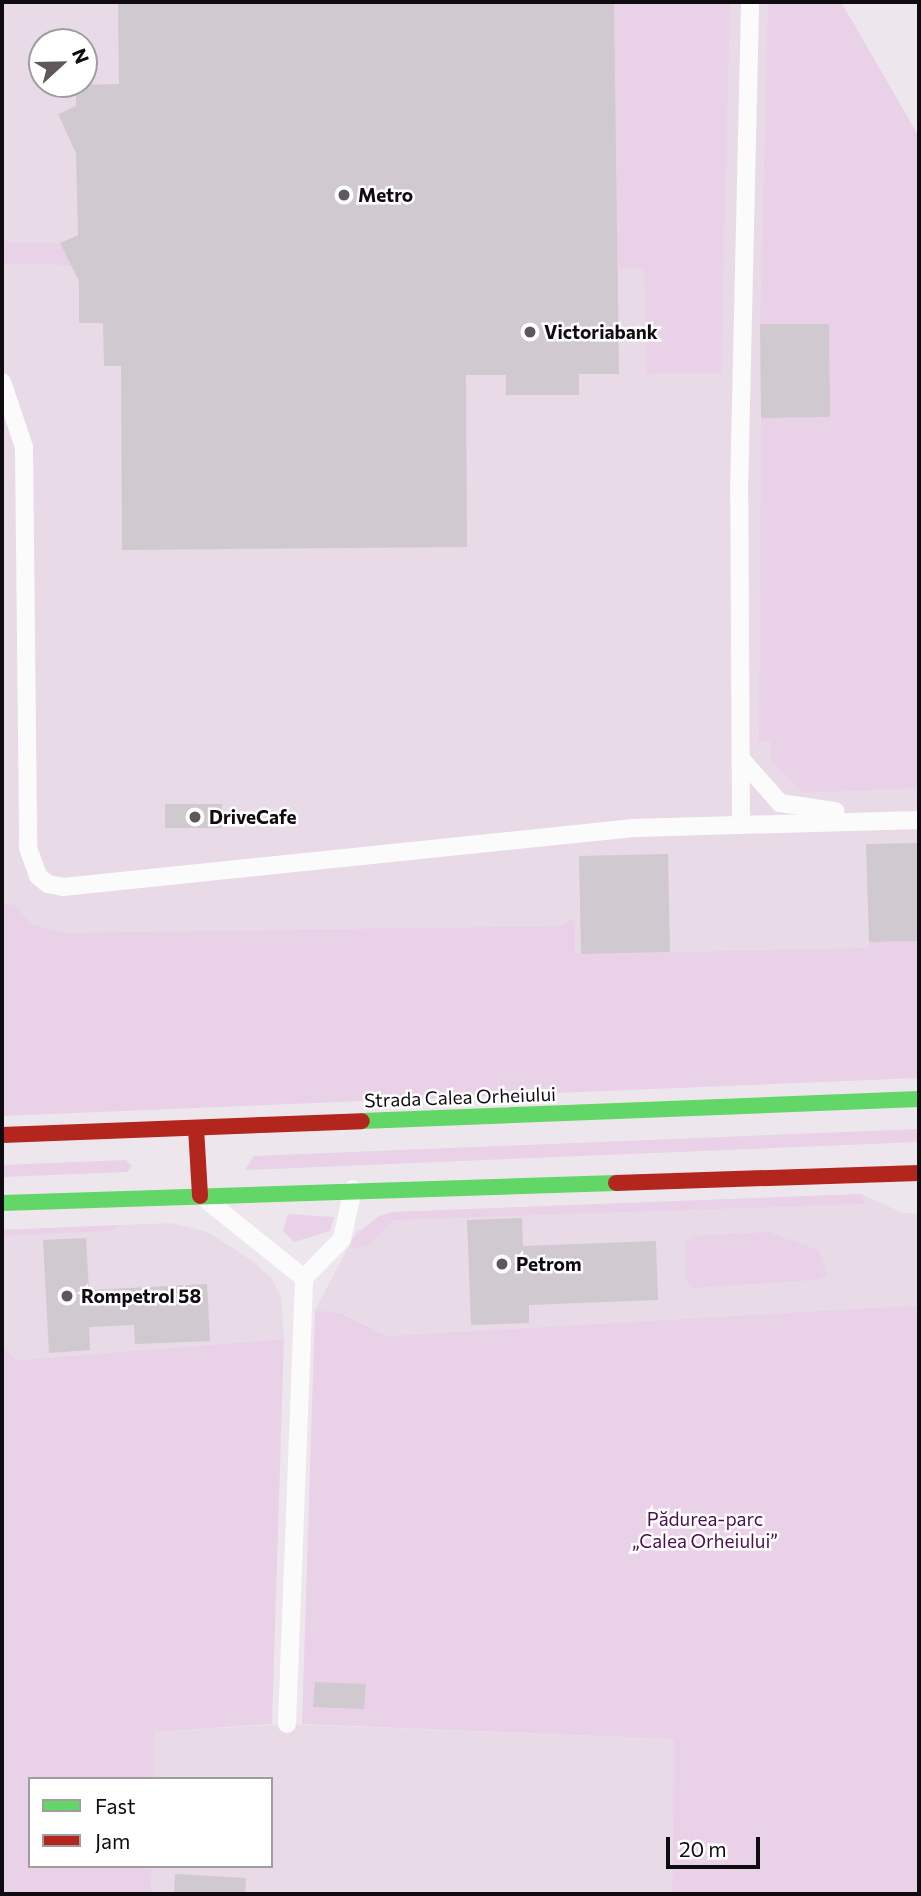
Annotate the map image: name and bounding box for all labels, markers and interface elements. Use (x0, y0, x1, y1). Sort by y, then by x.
north arrow (28, 28, 98, 98)
text: N (68, 45, 94, 67)
place label: Metro (358, 184, 413, 206)
marker: Metro (336, 187, 352, 203)
place label: Victoriabank (544, 321, 658, 343)
marker: Victoriabank (522, 324, 538, 340)
place label: DriveCafe (209, 806, 296, 828)
marker: DriveCafe (187, 809, 203, 825)
street label: Strada Calea Orheiului (364, 1082, 556, 1112)
place label: Petrom (516, 1253, 582, 1275)
marker: Petrom (494, 1256, 510, 1272)
place label: Rompetrol 58 (81, 1285, 201, 1307)
marker: Rompetrol 58 (59, 1288, 75, 1304)
park label: Pădurea-parc „Calea Orheiului” (632, 1508, 778, 1552)
legend (28, 1777, 273, 1868)
text: Fast (95, 1793, 136, 1818)
scale bar (669, 1822, 764, 1866)
text: Jam (95, 1828, 130, 1853)
text: 20 m (679, 1836, 727, 1861)

